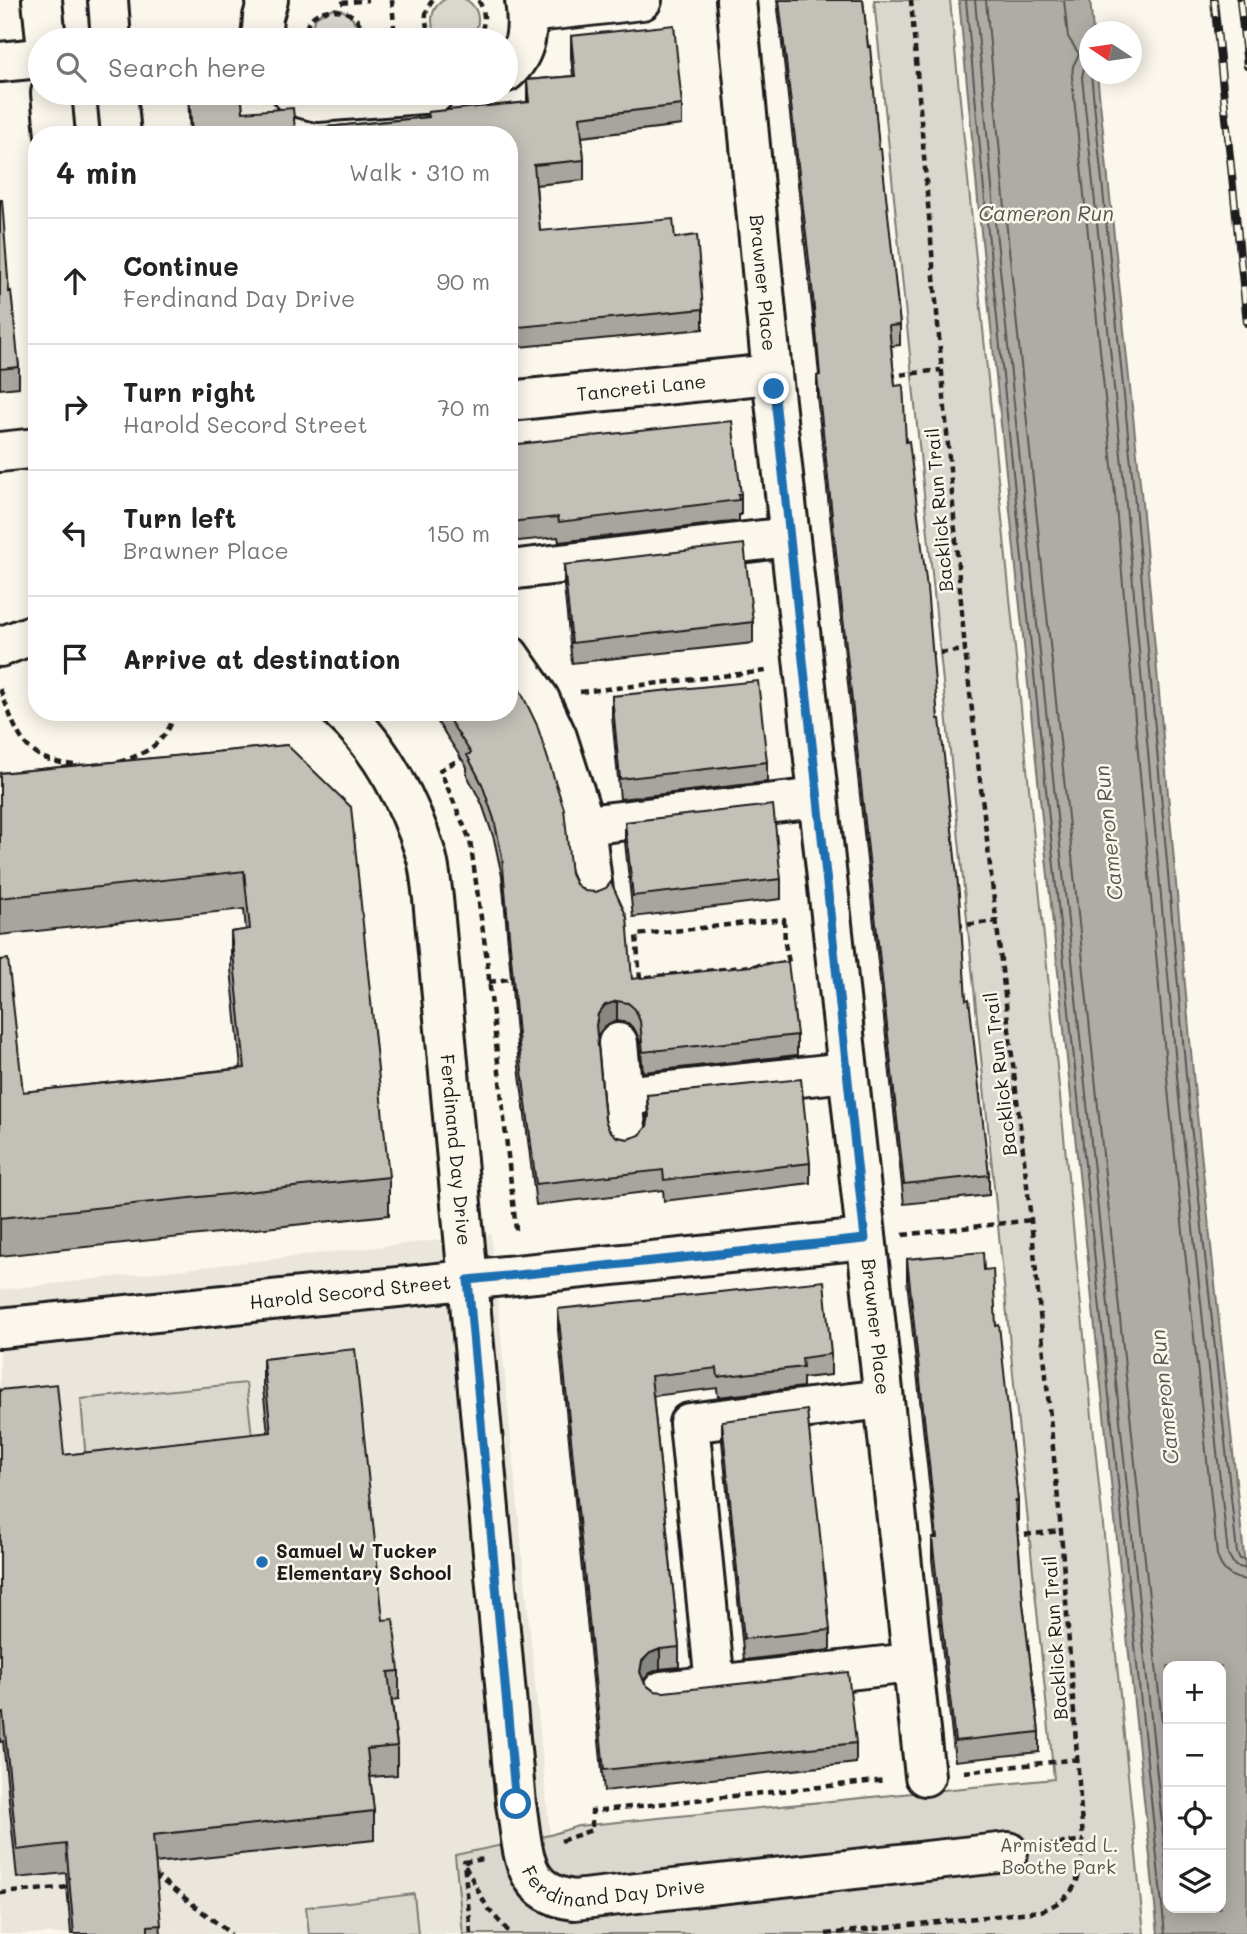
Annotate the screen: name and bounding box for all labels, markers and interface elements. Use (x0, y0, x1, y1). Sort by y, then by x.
north arrow (1079, 21, 1142, 84)
search box (28, 28, 518, 105)
icon: search (52, 48, 90, 86)
text: Search here (108, 50, 266, 84)
text: 4 min (56, 152, 137, 192)
text: Walk · 310 m (349, 157, 490, 187)
water label: Cameron Run (978, 199, 1114, 226)
street label: Brawner Place (745, 213, 783, 352)
text: Continue (123, 249, 239, 283)
icon: ahead (56, 262, 94, 300)
text: 90 m (437, 266, 490, 296)
text: Ferdinand Day Drive (123, 283, 355, 313)
street label: Tancreti Lane (575, 368, 707, 406)
route end (758, 373, 789, 404)
text: Turn right (123, 375, 256, 409)
icon: right (56, 388, 94, 426)
text: 70 m (437, 392, 490, 422)
text: Harold Secord Street (123, 409, 368, 439)
street label: Backlick Run Trail (919, 427, 958, 593)
text: Turn left (123, 501, 236, 535)
icon: left (56, 514, 94, 552)
text: 150 m (426, 518, 490, 548)
text: Brawner Place (123, 535, 289, 565)
icon: arrive (56, 640, 94, 678)
text: Arrive at destination (123, 642, 400, 676)
water label: Cameron Run (1087, 764, 1128, 902)
street label: Backlick Run Trail (977, 991, 1022, 1157)
street label: Ferdinand Day Drive (435, 1053, 478, 1246)
street label: Brawner Place (857, 1257, 896, 1396)
street label: Harold Secord Street (248, 1269, 452, 1314)
water label: Cameron Run (1143, 1328, 1184, 1466)
place label: Samuel W Tucker Elementary School (276, 1538, 452, 1585)
marker: Samuel W Tucker Elementary School (254, 1554, 270, 1570)
street label: Backlick Run Trail (1036, 1555, 1073, 1721)
map controls (1163, 1661, 1226, 1913)
button: + (1163, 1661, 1226, 1724)
button: − (1163, 1724, 1226, 1787)
button: locate (1163, 1787, 1226, 1850)
route start (500, 1788, 531, 1819)
park label: Armistead L. Boothe Park (1000, 1832, 1118, 1879)
button: layers (1163, 1850, 1226, 1913)
street label: Ferdinand Day Drive (517, 1861, 706, 1912)

